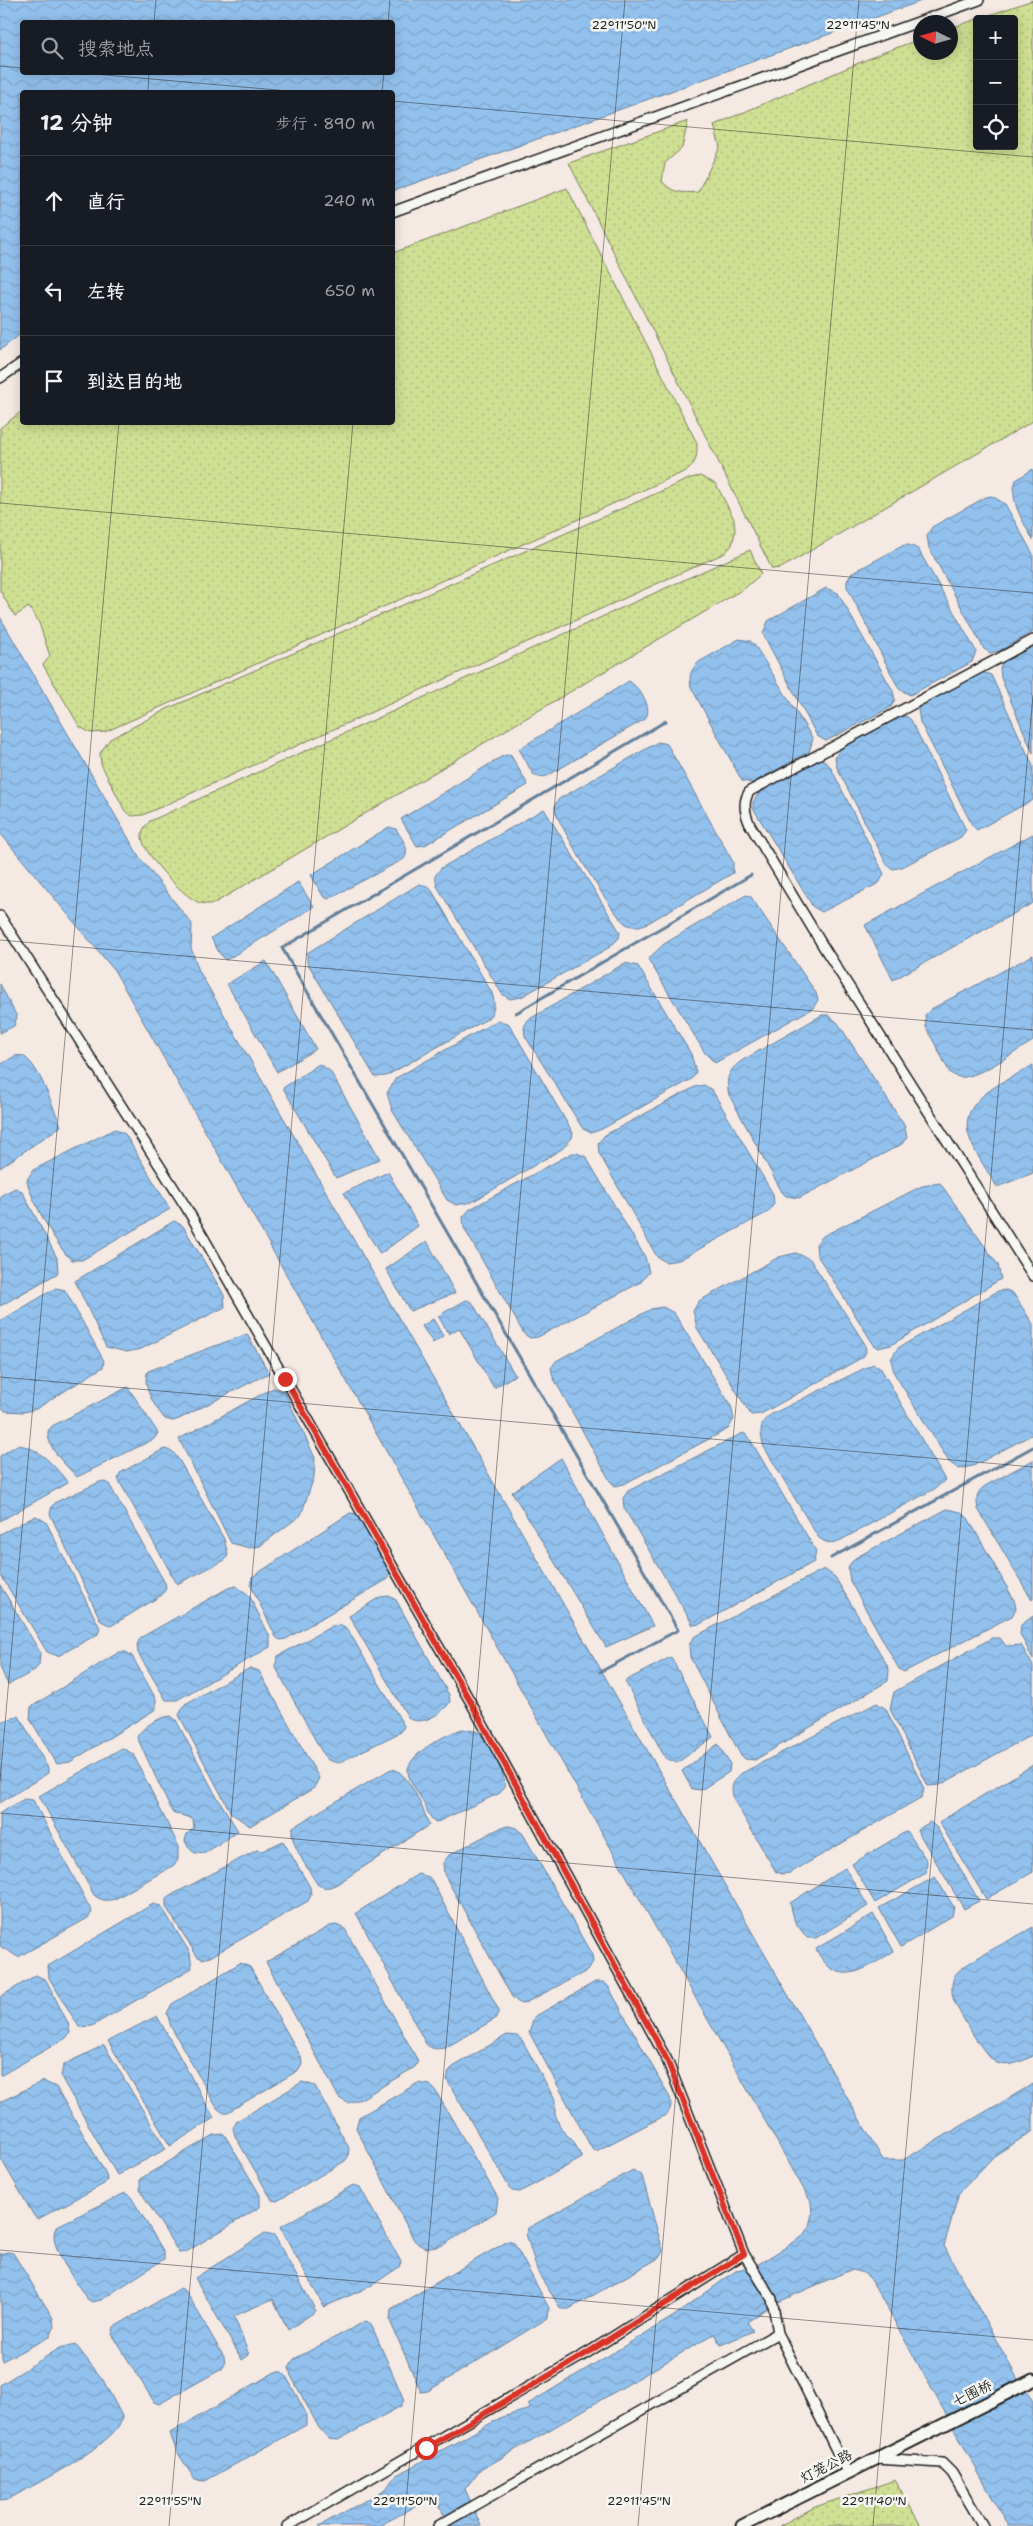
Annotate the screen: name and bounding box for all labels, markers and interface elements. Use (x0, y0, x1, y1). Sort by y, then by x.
north arrow (913, 15, 958, 60)
map controls (973, 15, 1018, 150)
button: + (973, 15, 1018, 60)
text: 22°11'50"N (592, 17, 656, 33)
text: 22°11'45"N (826, 17, 890, 33)
search box (20, 20, 395, 75)
icon: search (38, 34, 66, 62)
text: 搜索地点 (78, 36, 154, 61)
button: − (973, 60, 1018, 105)
button: locate (973, 105, 1018, 150)
text: 12 分钟 (40, 109, 113, 137)
text: 步行 · 890 m (276, 113, 375, 134)
icon: ahead (40, 187, 68, 215)
text: 直行 (87, 189, 125, 214)
text: 240 m (323, 190, 375, 211)
icon: left (40, 277, 68, 305)
text: 左转 (87, 279, 125, 304)
text: 650 m (324, 280, 375, 301)
icon: arrive (40, 367, 68, 395)
text: 到达目的地 (87, 369, 182, 394)
route end (274, 1368, 297, 1391)
street label: 七围桥 (949, 2376, 995, 2410)
route start (415, 2437, 438, 2460)
street label: 灯笼公路 (797, 2445, 855, 2487)
text: 22°11'55"N (138, 2493, 202, 2509)
text: 22°11'50"N (373, 2493, 437, 2509)
text: 22°11'45"N (607, 2493, 671, 2509)
text: 22°11'40"N (841, 2493, 907, 2509)

